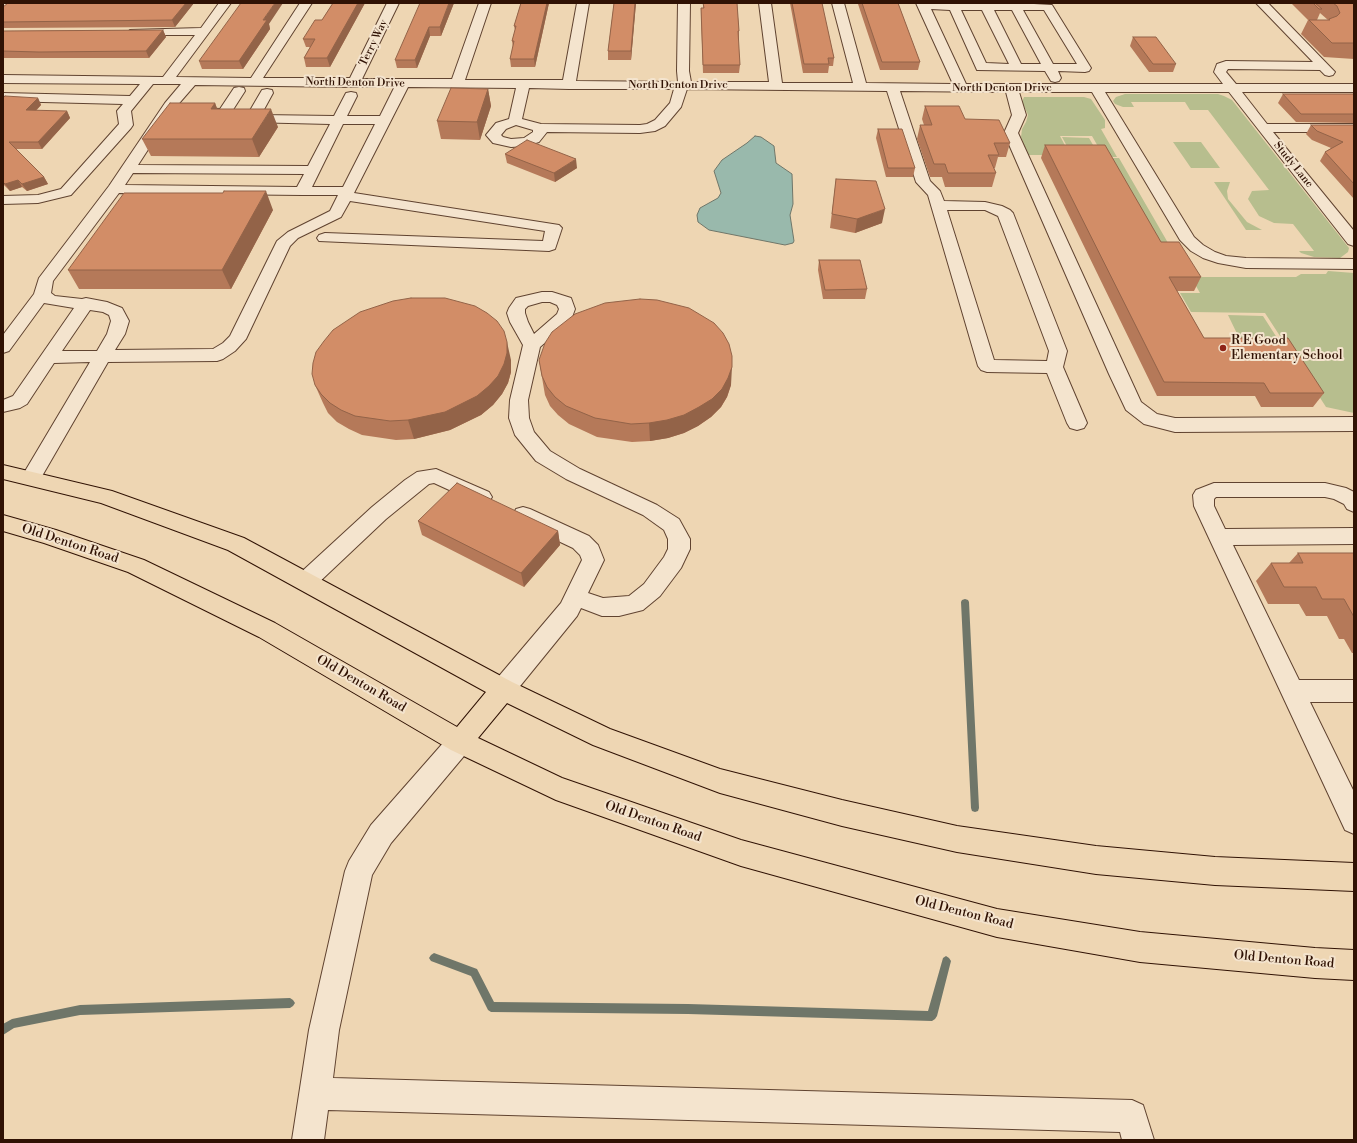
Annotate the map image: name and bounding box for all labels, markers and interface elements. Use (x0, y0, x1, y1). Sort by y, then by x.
street label: Terry Way (357, 18, 391, 68)
street label: North Denton Drive (305, 76, 405, 90)
street label: North Denton Drive (628, 78, 728, 92)
street label: North Denton Drive (952, 81, 1052, 95)
street label: Study Lane (1270, 139, 1316, 191)
place label: R E Good Elementary School (1231, 333, 1343, 364)
marker: R E Good Elementary School (1218, 343, 1228, 353)
street label: Old Denton Road (20, 521, 120, 567)
street label: Old Denton Road (313, 652, 409, 716)
street label: Old Denton Road (603, 798, 703, 846)
street label: Old Denton Road (913, 893, 1015, 933)
street label: Old Denton Road (1233, 948, 1335, 972)

